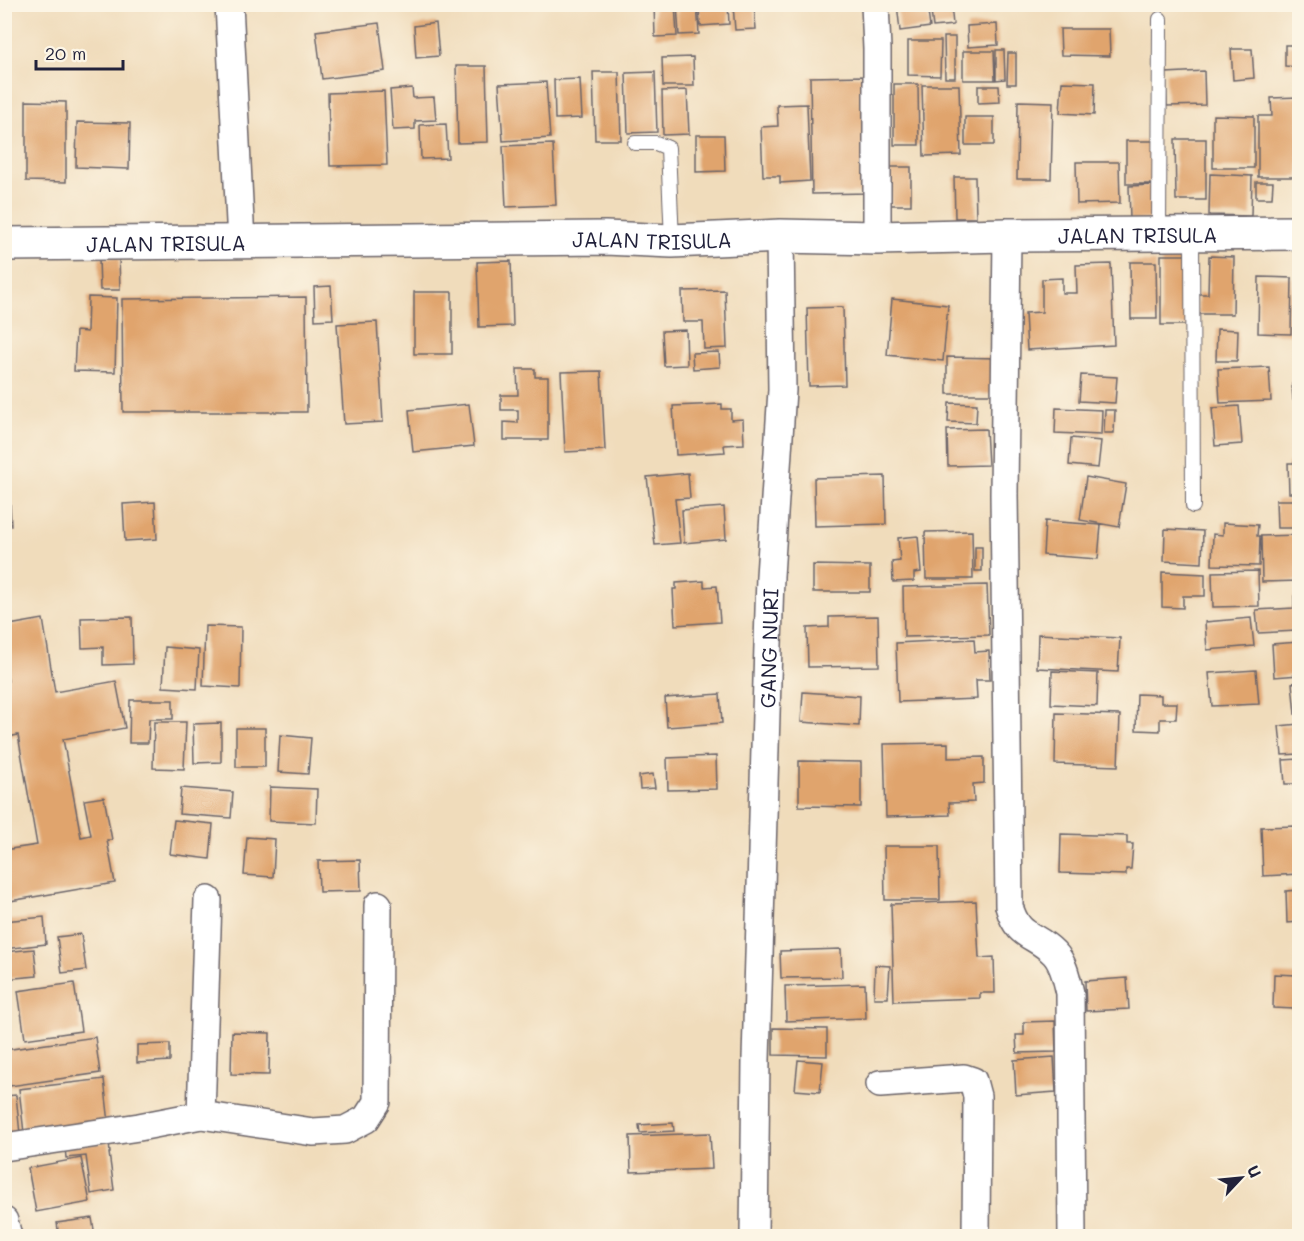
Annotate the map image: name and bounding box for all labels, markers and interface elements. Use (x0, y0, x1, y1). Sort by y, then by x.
scale bar (36, 33, 123, 71)
text: 20 m (45, 41, 86, 65)
street label: JALAN TRISULA (1058, 220, 1218, 248)
street label: JALAN TRISULA (572, 224, 732, 255)
street label: JALAN TRISULA (86, 228, 246, 257)
street label: GANG NURI (753, 588, 783, 709)
north arrow (1211, 1148, 1271, 1208)
text: U (1243, 1162, 1267, 1181)

